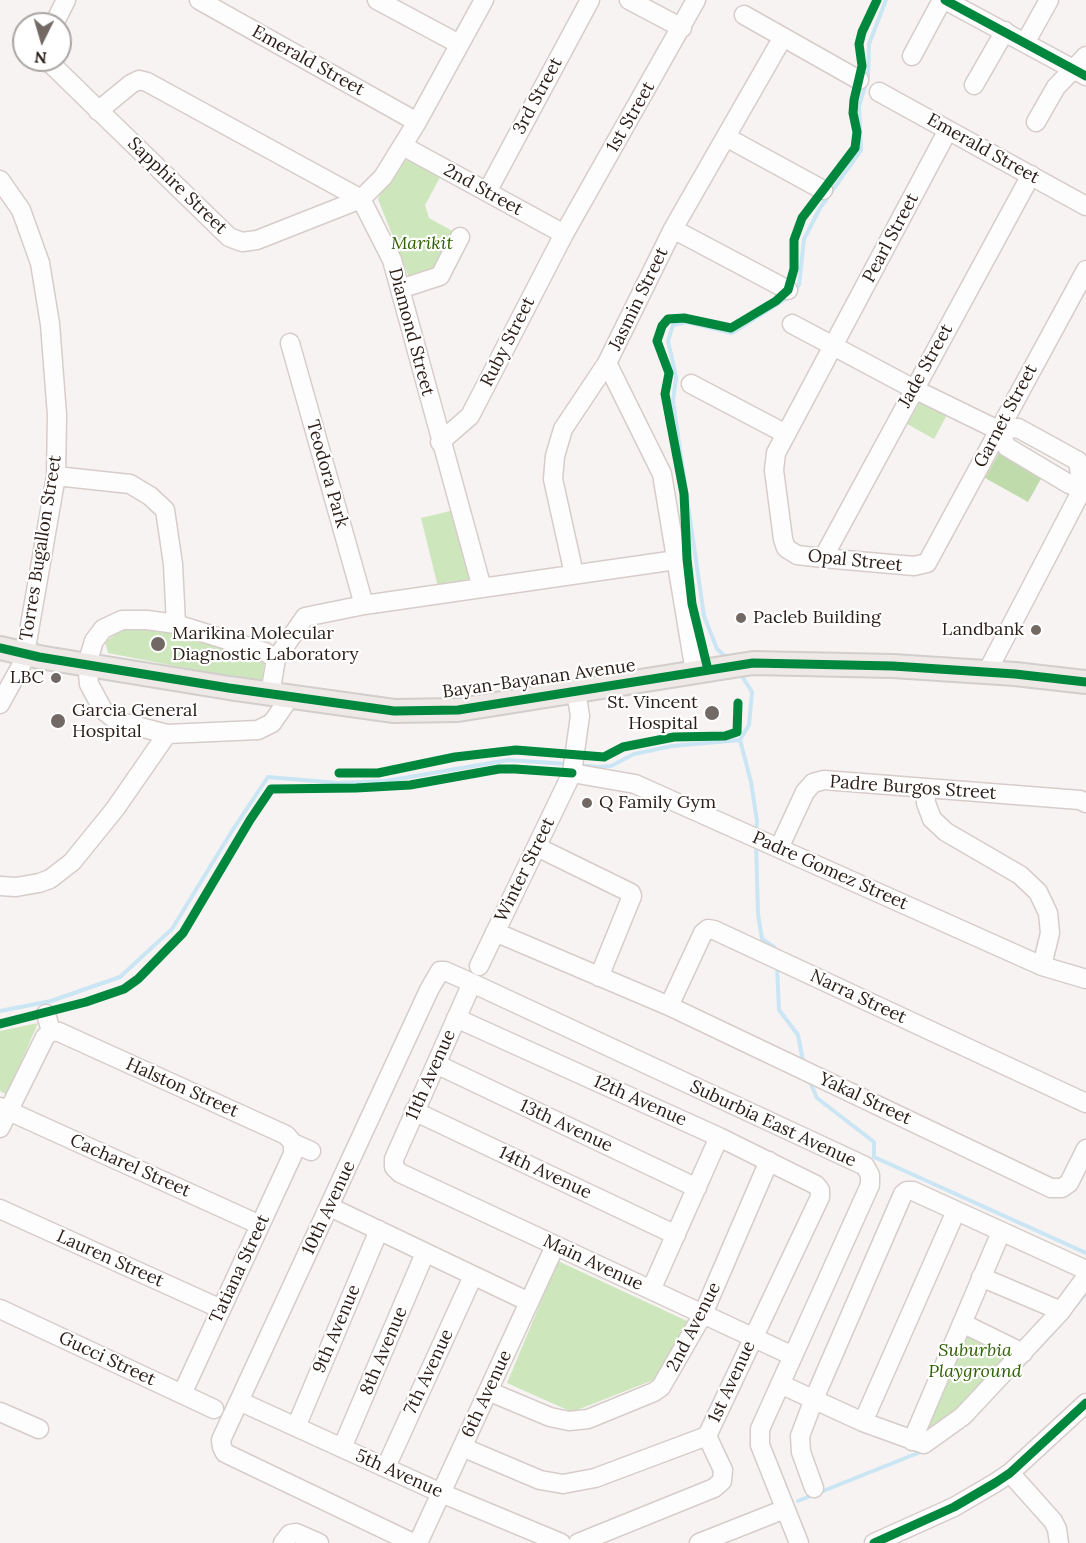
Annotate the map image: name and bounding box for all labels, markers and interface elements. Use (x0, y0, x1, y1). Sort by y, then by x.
north arrow (12, 12, 72, 72)
street label: Emerald Street (248, 21, 368, 101)
text: N (34, 47, 48, 68)
street label: 3rd Street (509, 54, 567, 138)
street label: 1st Street (602, 78, 660, 156)
street label: Emerald Street (923, 109, 1043, 189)
street label: Sapphire Street (123, 133, 231, 239)
street label: 2nd Street (440, 159, 526, 221)
street label: Pearl Street (858, 190, 924, 286)
park label: Marikit (391, 233, 453, 255)
street label: Jasmin Street (605, 244, 673, 354)
street label: Diamond Street (384, 266, 438, 398)
street label: Ruby Street (476, 294, 540, 390)
street label: Jade Street (894, 321, 958, 411)
street label: Garnet Street (970, 361, 1042, 471)
street label: Teodora Park (301, 418, 353, 530)
street label: Torres Bugallon Street (16, 454, 66, 642)
street label: Opal Street (807, 545, 903, 577)
place label: Pacleb Building (753, 607, 881, 629)
marker: Pacleb Building (734, 611, 748, 625)
place label: Landbank (942, 619, 1024, 641)
place label: Marikina Molecular Diagnostic Laboratory (172, 623, 359, 666)
marker: Landbank (1029, 623, 1043, 637)
marker: Marikina Molecular Diagnostic Laboratory (149, 635, 167, 653)
street label: Bayan-Bayanan Avenue (441, 655, 637, 703)
place label: LBC (10, 667, 44, 689)
marker: LBC (49, 671, 63, 685)
place label: St. Vincent Hospital (607, 692, 698, 734)
place label: Garcia General Hospital (72, 700, 197, 742)
marker: St. Vincent Hospital (703, 704, 721, 722)
marker: Garcia General Hospital (49, 712, 67, 730)
street label: Padre Burgos Street (829, 771, 997, 805)
place label: Q Family Gym (599, 792, 716, 814)
marker: Q Family Gym (580, 796, 594, 810)
street label: Winter Street (490, 814, 560, 926)
street label: Padre Gomez Street (749, 827, 911, 915)
street label: Narra Street (807, 965, 909, 1029)
street label: 11th Avenue (401, 1026, 461, 1124)
street label: Halston Street (123, 1054, 241, 1122)
street label: Yakal Street (815, 1068, 915, 1130)
street label: 12th Avenue (590, 1071, 690, 1131)
street label: Suburbia East Avenue (686, 1076, 860, 1172)
street label: 13th Avenue (516, 1095, 616, 1157)
street label: Cacharel Street (66, 1130, 194, 1202)
street label: 14th Avenue (495, 1142, 595, 1204)
street label: 10th Avenue (298, 1158, 360, 1258)
street label: Tatiana Street (205, 1211, 275, 1327)
street label: Lauren Street (53, 1226, 167, 1292)
street label: Main Avenue (540, 1230, 646, 1296)
street label: 2nd Avenue (662, 1279, 726, 1375)
street label: 9th Avenue (309, 1282, 365, 1376)
street label: 8th Avenue (356, 1304, 412, 1398)
street label: 7th Avenue (400, 1326, 458, 1418)
street label: Gucci Street (55, 1327, 159, 1391)
street label: 1st Avenue (704, 1338, 760, 1426)
park label: Suburbia Playground (928, 1340, 1022, 1382)
street label: 6th Avenue (457, 1347, 517, 1441)
street label: 5th Avenue (352, 1445, 446, 1503)

